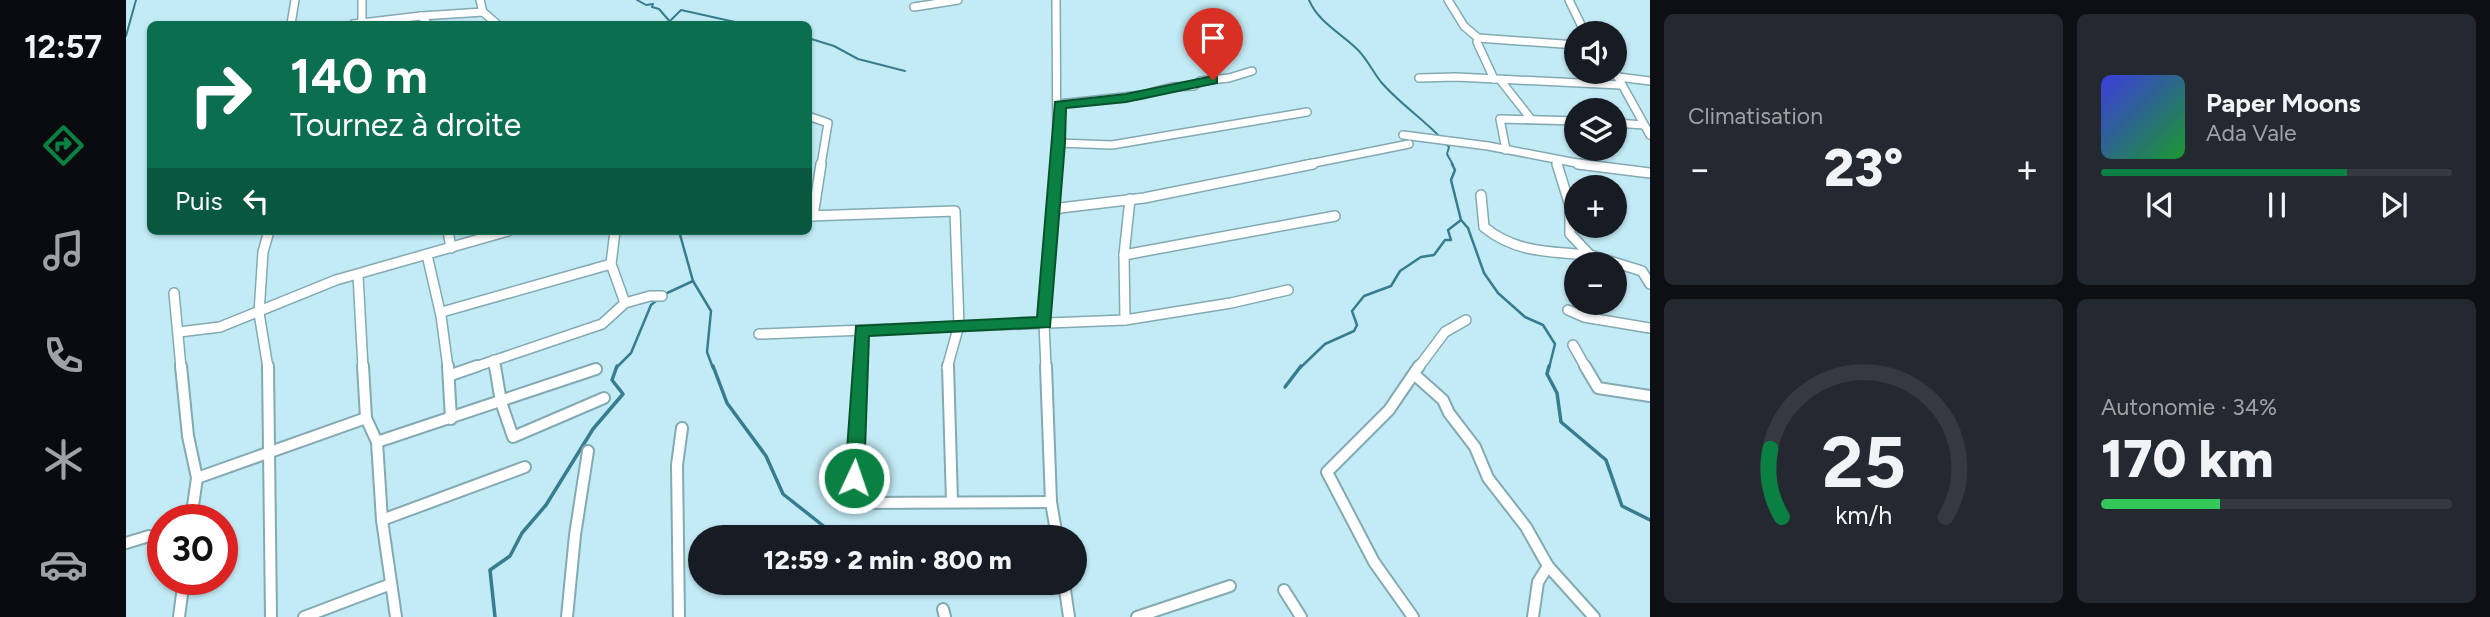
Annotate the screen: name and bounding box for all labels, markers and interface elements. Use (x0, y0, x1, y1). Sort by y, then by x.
pin (1183, 8, 1243, 80)
icon: arrive (1194, 19, 1232, 57)
map controls (1564, 21, 1627, 315)
button: sound (1564, 21, 1627, 84)
text: 12:57 (24, 28, 102, 66)
text: 140 m (290, 46, 428, 105)
icon: right (175, 49, 266, 140)
text: Paper Moons (2206, 87, 2361, 119)
button: layers (1564, 98, 1627, 161)
text: Climatisation (1688, 102, 1823, 130)
text: Tournez à droite (290, 106, 521, 144)
text: Ada Vale (2206, 119, 2297, 147)
icon: directions (39, 121, 88, 170)
text: 23° (1824, 137, 1903, 199)
text: − (1688, 146, 1712, 192)
text: + (2015, 146, 2039, 192)
button: + (1564, 175, 1627, 238)
icon: left (237, 182, 275, 220)
text: Puis (175, 185, 223, 217)
icon: previous (2141, 186, 2179, 224)
icon: pause (2258, 186, 2296, 224)
icon: next (2375, 186, 2413, 224)
icon: music (39, 226, 88, 275)
button: − (1564, 252, 1627, 315)
icon: phone (39, 331, 88, 380)
text: Autonomie · 34% (2101, 393, 2277, 421)
text: 25 (1821, 418, 1906, 505)
text: 170 km (2101, 428, 2274, 490)
icon: climate (39, 435, 88, 484)
position arrow (817, 441, 891, 515)
text: km/h (1835, 500, 1892, 530)
speed limit sign: 30 (147, 504, 238, 595)
icon: car (39, 540, 88, 589)
text: 12:59 · 2 min · 800 m (763, 544, 1012, 576)

